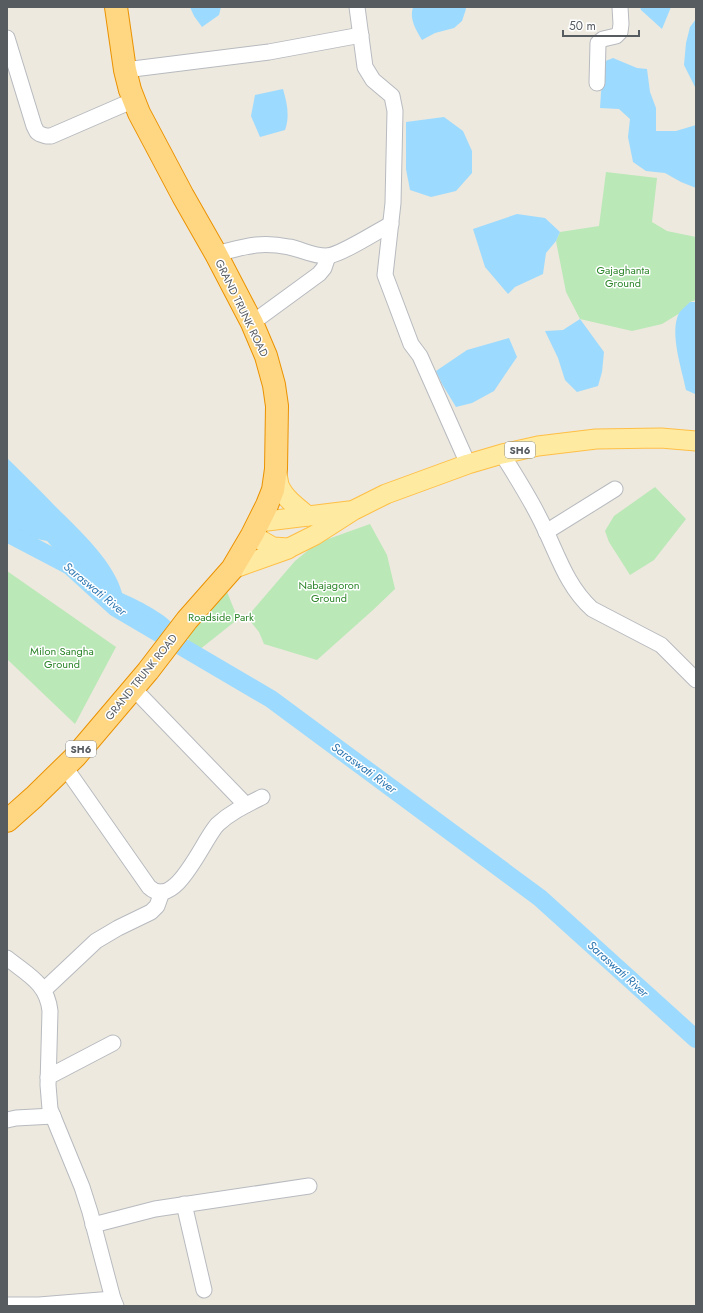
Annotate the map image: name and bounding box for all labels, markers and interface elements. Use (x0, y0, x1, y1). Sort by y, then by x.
scale bar (563, 12, 639, 38)
text: 50 m (569, 17, 596, 35)
street label: GRAND TRUNK ROAD (211, 257, 273, 360)
park label: Gajaghanta Ground (597, 262, 649, 291)
road number: SH6 (505, 442, 535, 458)
water label: Saraswati River (60, 558, 131, 621)
park label: Nabajagoron Ground (298, 577, 360, 606)
park label: Roadside Park (188, 609, 254, 625)
street label: GRAND TRUNK ROAD (101, 630, 181, 724)
park label: Milon Sangha Ground (30, 643, 94, 672)
water label: Saraswati River (328, 738, 401, 798)
road number: SH6 (66, 741, 96, 757)
water label: Saraswati River (583, 937, 653, 1002)

